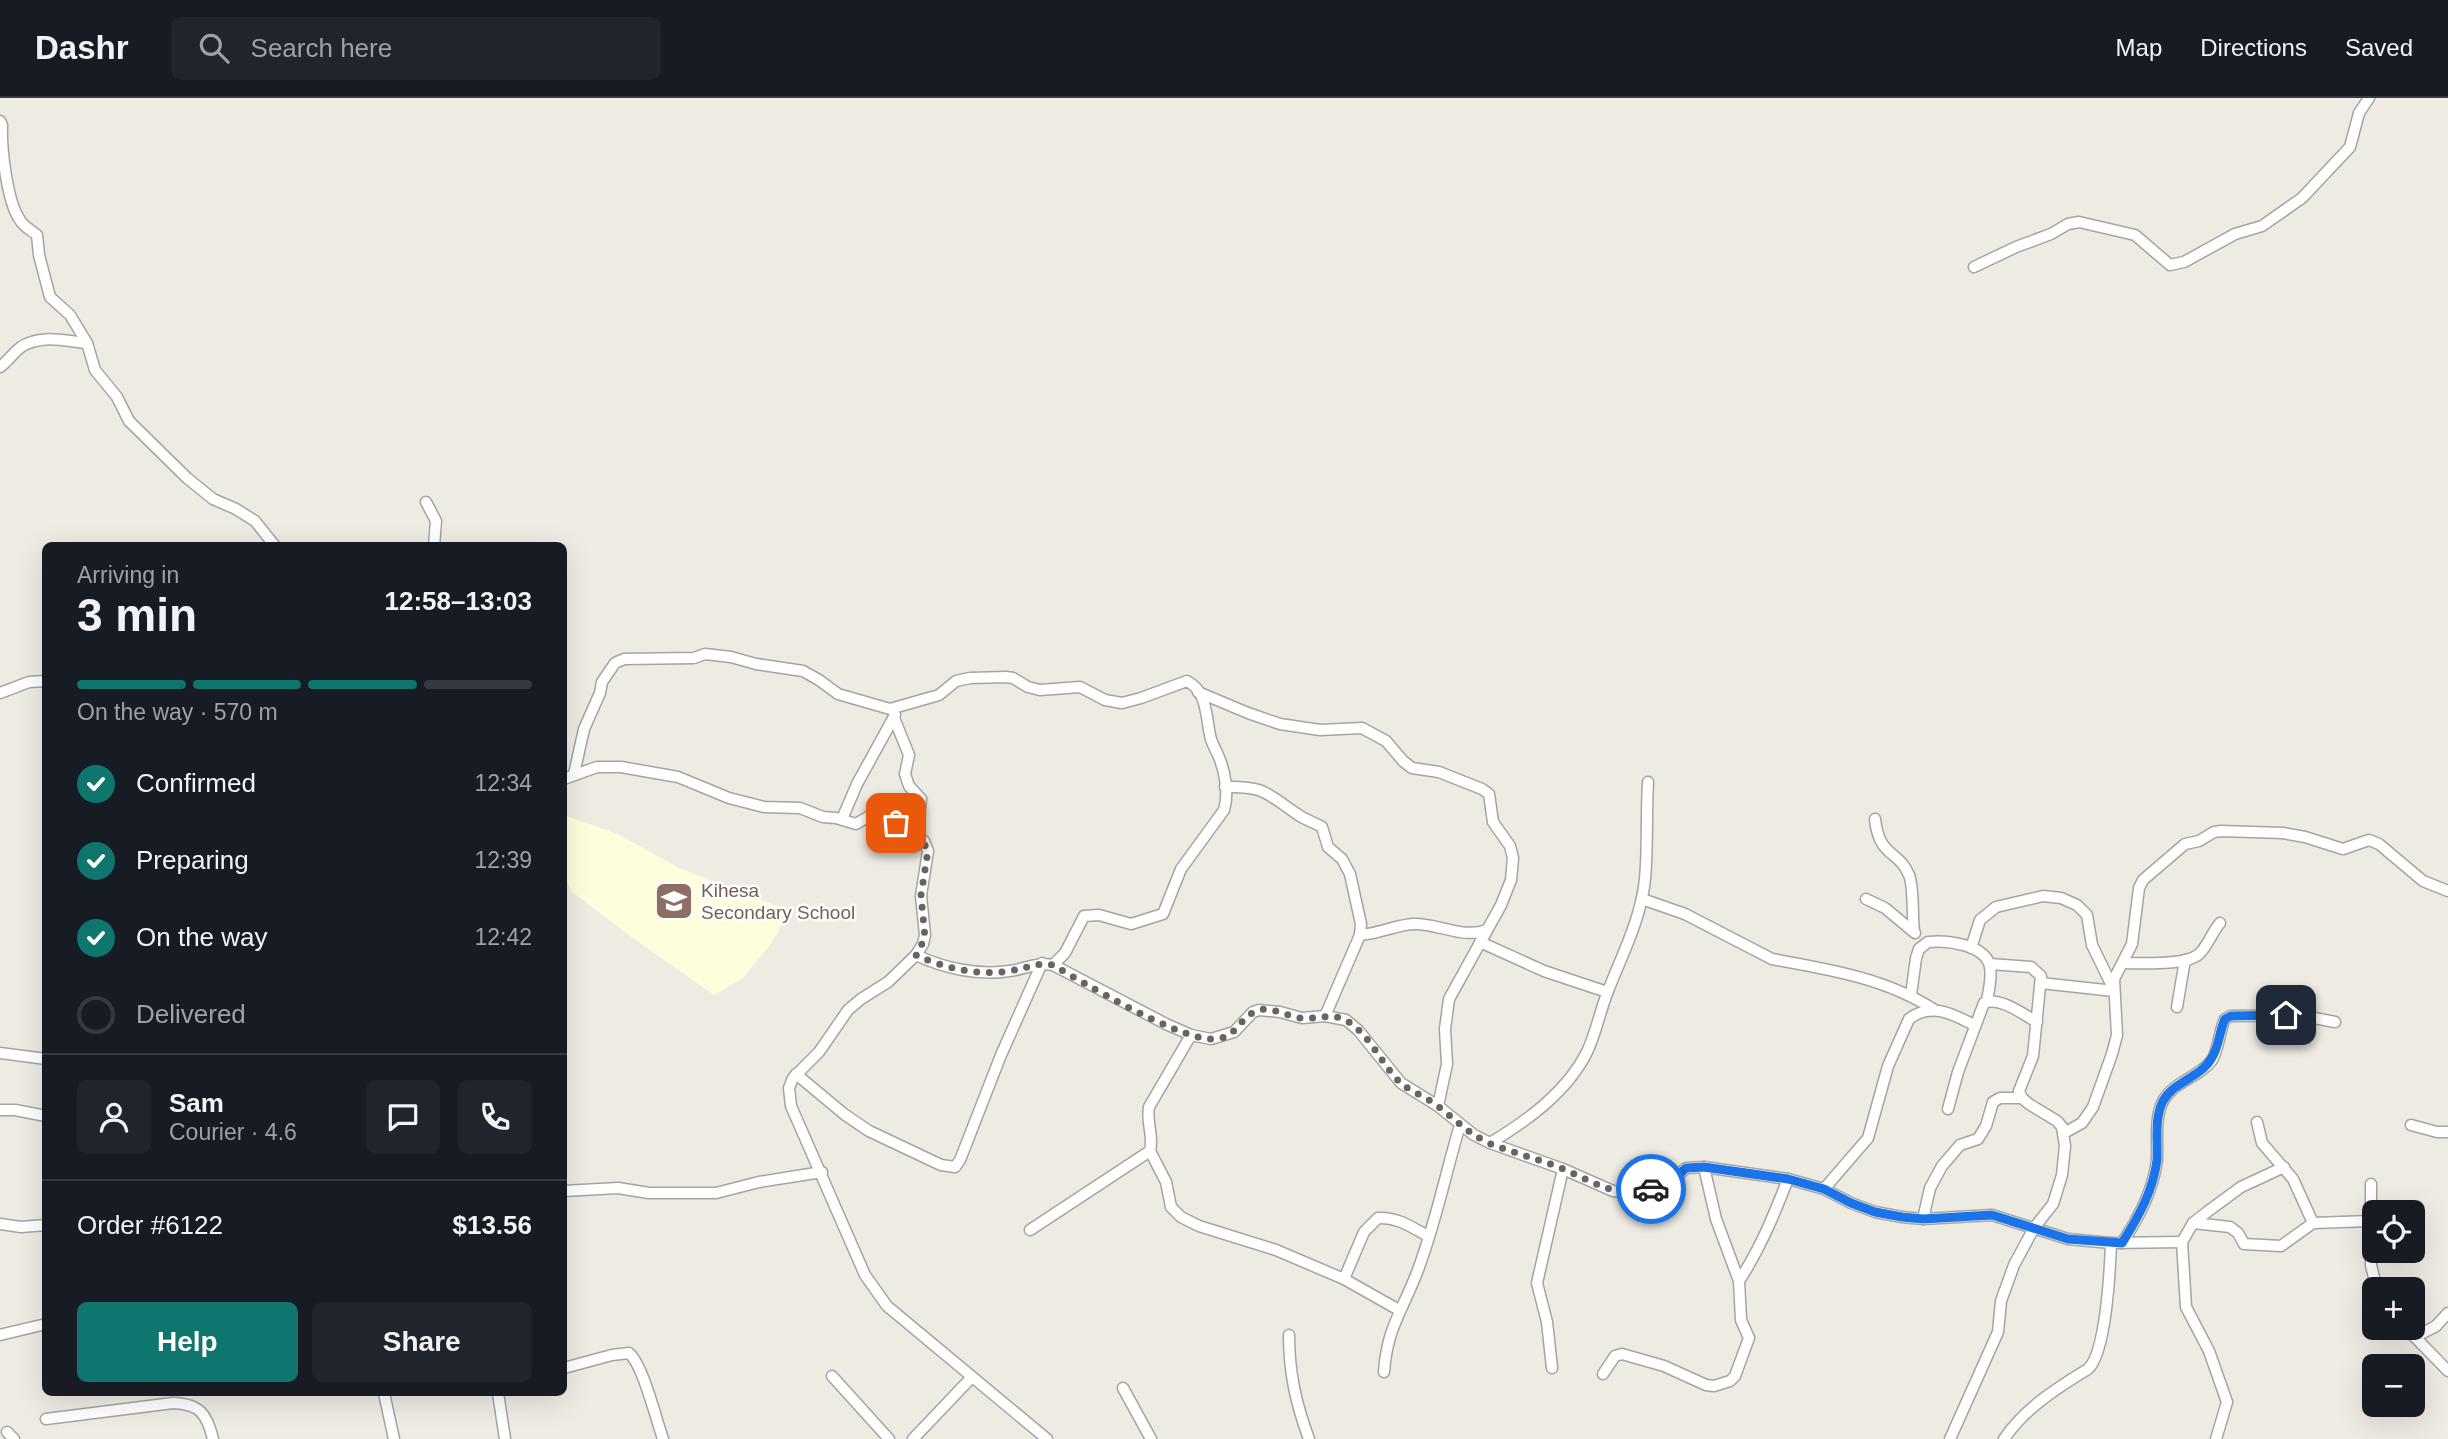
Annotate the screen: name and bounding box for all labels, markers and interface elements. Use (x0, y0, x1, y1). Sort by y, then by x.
search box (171, 17, 661, 80)
text: Dashr (35, 29, 129, 66)
icon: search (195, 29, 233, 67)
text: Search here (251, 33, 392, 63)
text: Map (2116, 34, 2162, 61)
text: Directions (2200, 34, 2307, 61)
text: Saved (2345, 34, 2413, 61)
text: Arriving in (77, 562, 179, 588)
text: 12:58–13:03 (385, 586, 532, 616)
text: 3 min (77, 589, 197, 641)
text: On the way · 570 m (77, 699, 278, 725)
icon: check (77, 765, 115, 803)
text: Confirmed (136, 768, 256, 798)
text: 12:34 (474, 770, 532, 796)
pin (866, 793, 926, 853)
icon: bag (877, 804, 915, 842)
icon: check (77, 842, 115, 880)
text: Preparing (136, 845, 249, 875)
text: 12:39 (474, 847, 532, 873)
school or university icon: Kihesa Secondary School (653, 880, 695, 922)
place label: Kihesa Secondary School (701, 880, 855, 923)
icon: check (77, 919, 115, 957)
text: On the way (136, 922, 268, 952)
text: 12:42 (474, 924, 532, 950)
pin (2256, 985, 2316, 1045)
icon: home (2267, 996, 2305, 1034)
text: Delivered (136, 999, 246, 1029)
button: person (77, 1080, 151, 1154)
button: chat (366, 1080, 440, 1154)
button: phone (458, 1080, 532, 1154)
text: Sam (169, 1088, 224, 1118)
text: Courier · 4.6 (169, 1119, 297, 1145)
courier (1616, 1154, 1686, 1224)
icon: car (1632, 1170, 1670, 1208)
map controls (2362, 1200, 2425, 1417)
button: locate (2362, 1200, 2425, 1263)
text: Order #6122 (77, 1210, 223, 1240)
text: $13.56 (452, 1210, 532, 1240)
button: + (2362, 1277, 2425, 1340)
button: Help (77, 1302, 298, 1382)
button: Share (312, 1302, 532, 1382)
button: − (2362, 1354, 2425, 1417)

